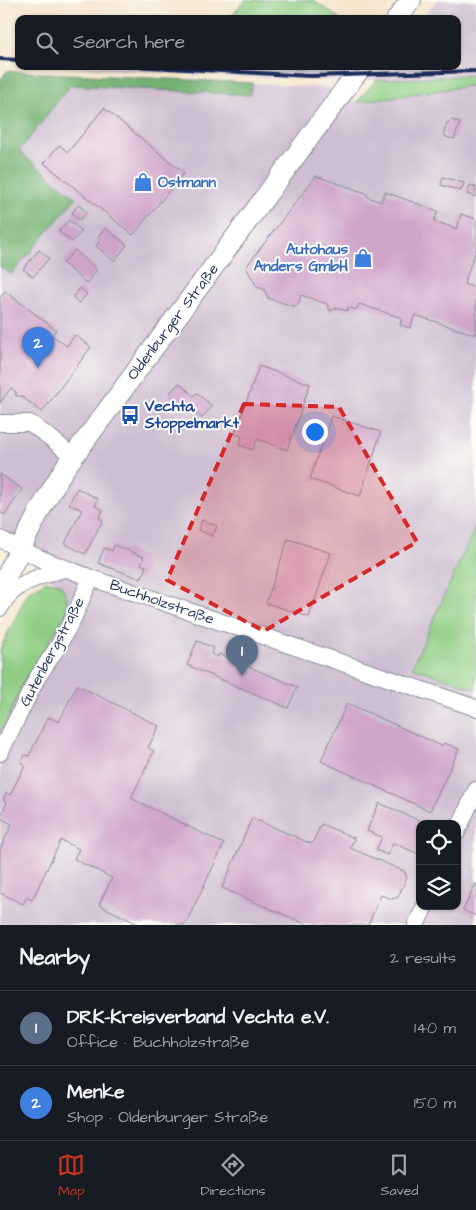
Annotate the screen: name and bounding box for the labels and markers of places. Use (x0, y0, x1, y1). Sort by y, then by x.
shop icon: Ostmann (132, 171, 154, 193)
place label: Ostmann (158, 172, 216, 193)
place label: Autohaus Anders GmbH (254, 239, 348, 277)
shop icon: Autohaus Anders GmbH (352, 247, 374, 269)
pin: 2 (22, 327, 54, 368)
place label: Vechta, Stoppelmarkt (144, 396, 240, 434)
bus stop icon: Vechta, Stoppelmarkt (119, 404, 141, 426)
pin: 1 (226, 635, 258, 676)

